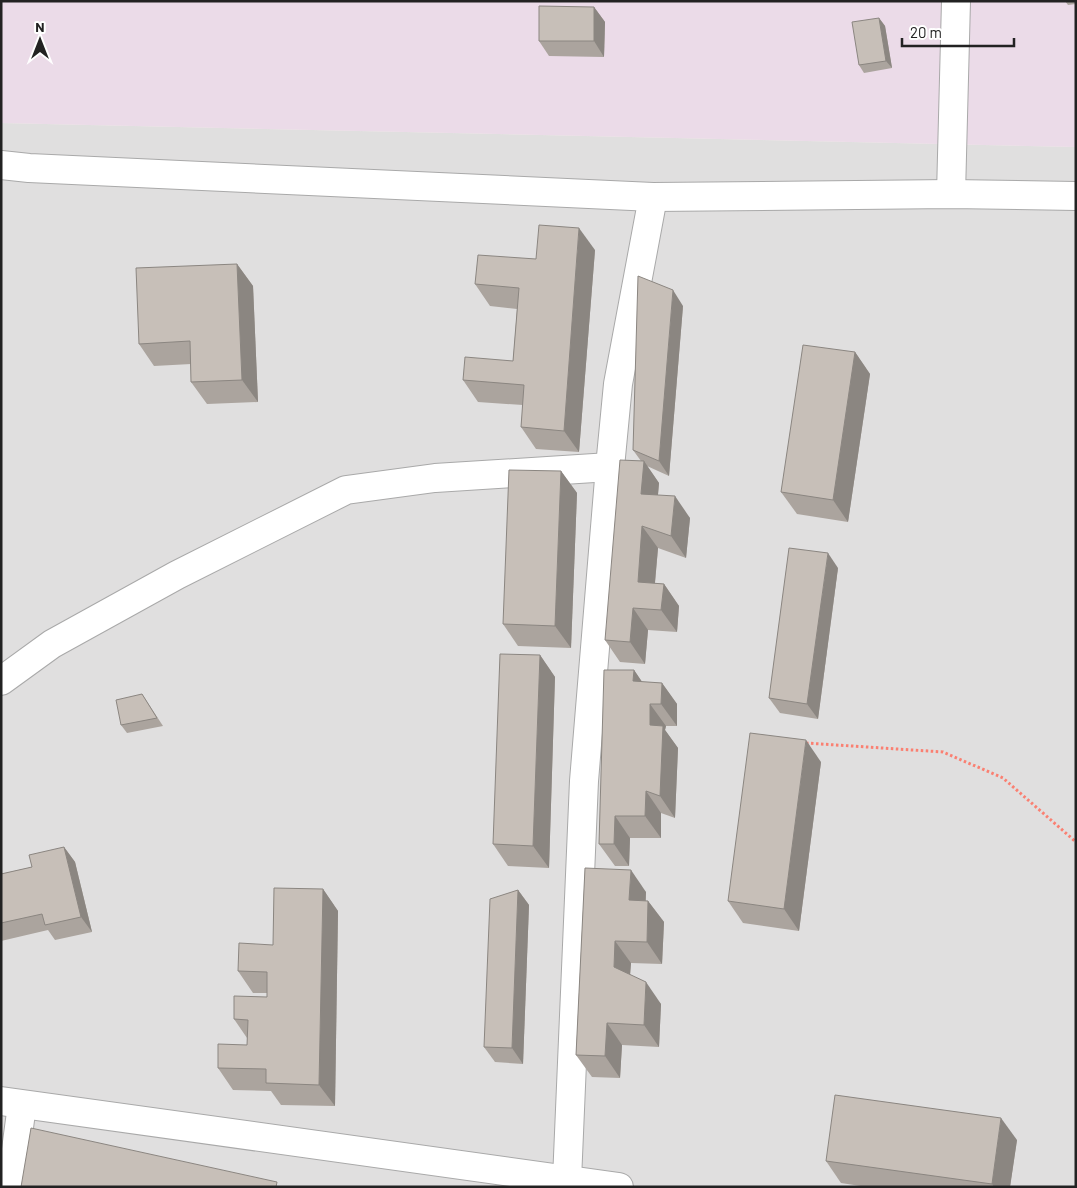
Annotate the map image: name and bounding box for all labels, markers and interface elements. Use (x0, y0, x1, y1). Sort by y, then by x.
north arrow (15, 15, 65, 65)
scale bar (902, 15, 1014, 47)
text: N (35, 18, 45, 35)
text: 20 m (910, 23, 942, 41)

